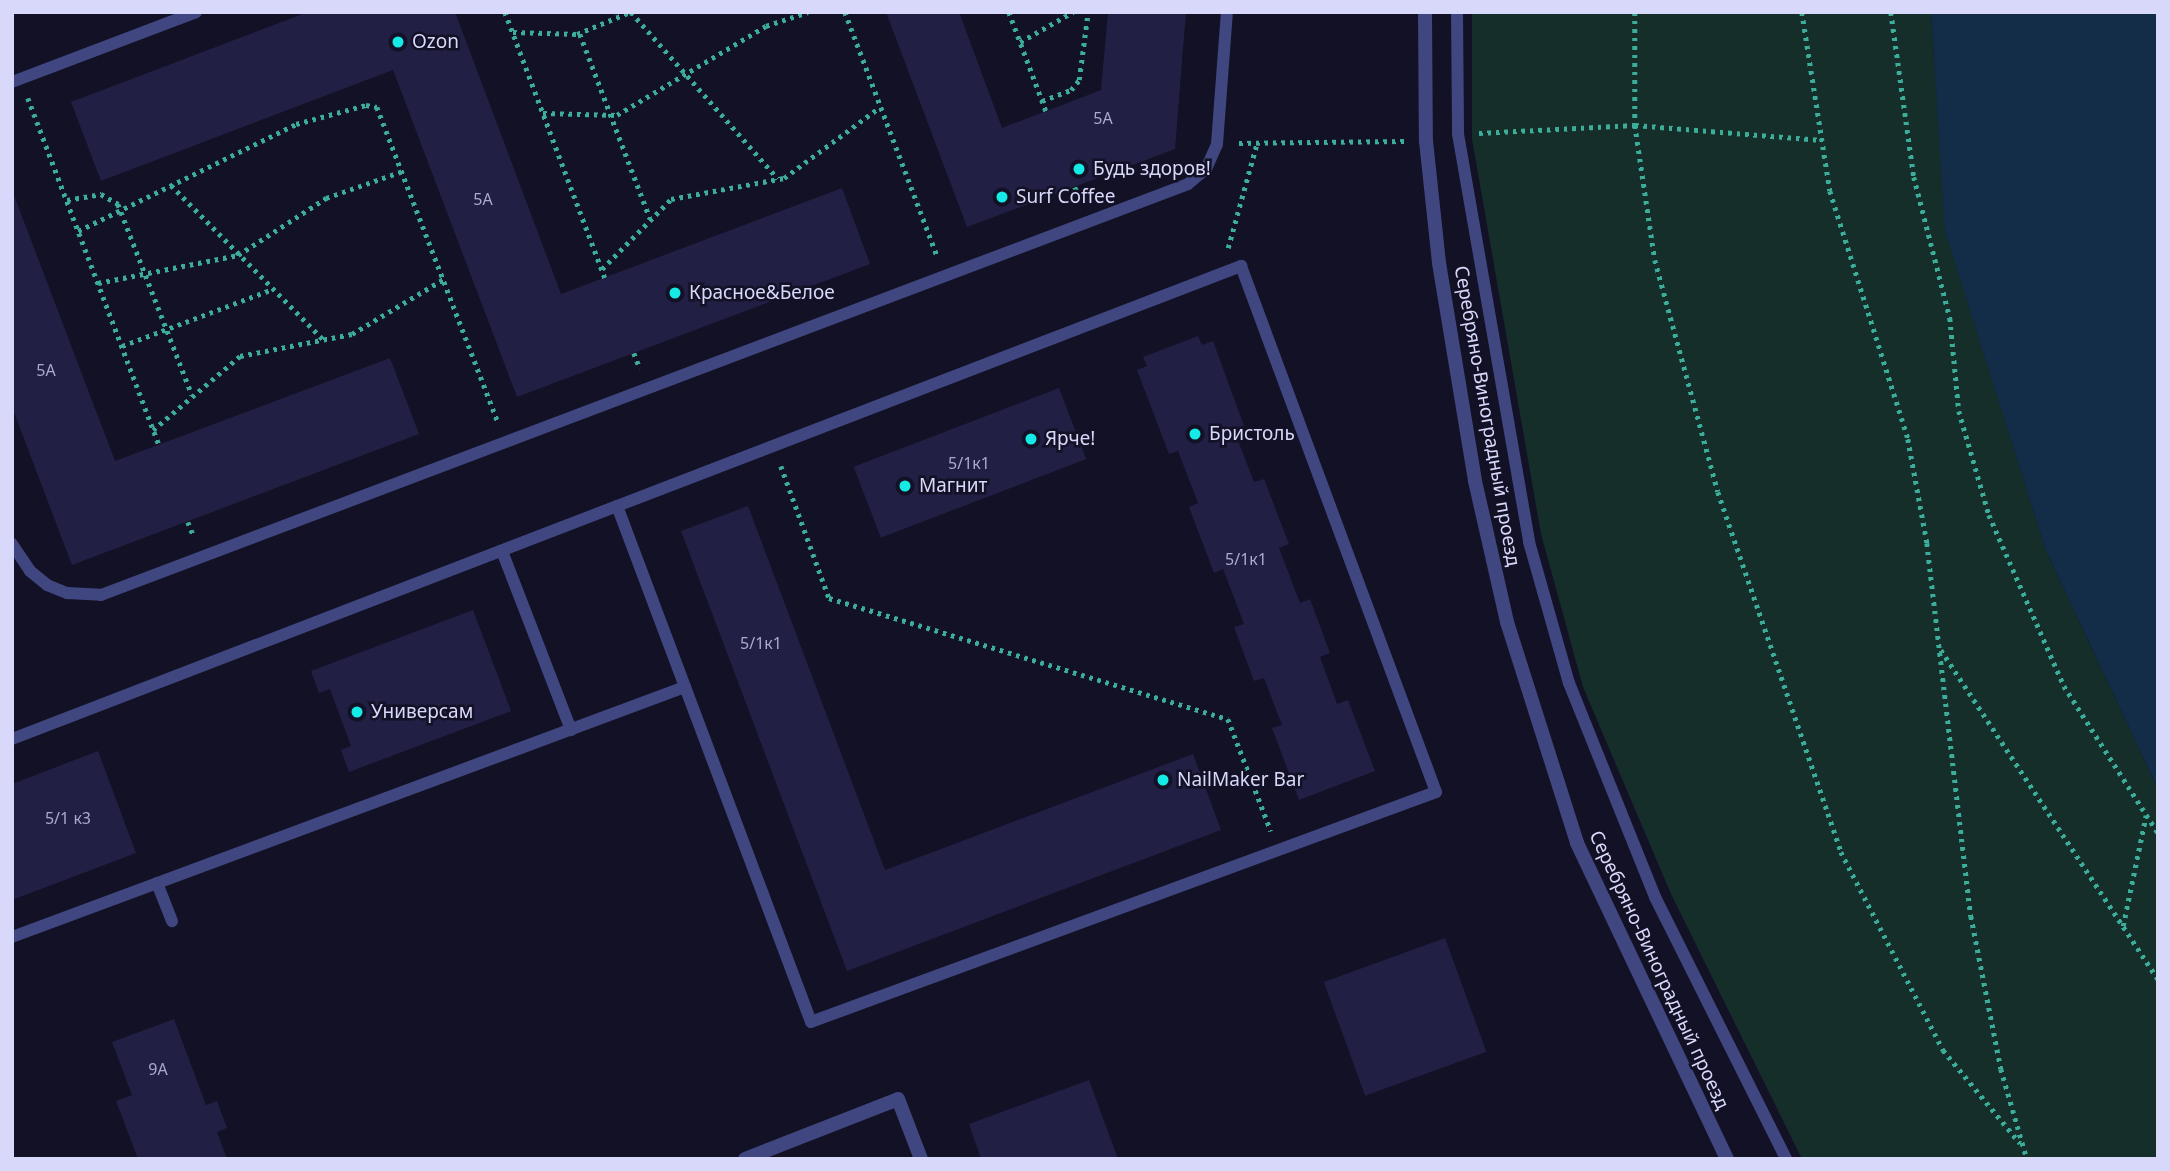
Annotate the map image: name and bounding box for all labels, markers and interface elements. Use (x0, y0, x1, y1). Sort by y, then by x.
place label: Ozon (412, 31, 459, 53)
marker: Ozon (390, 34, 406, 50)
house number: 5А (1093, 108, 1113, 128)
place label: Будь здоров! (1093, 158, 1211, 180)
marker: Будь здоров! (1071, 161, 1087, 177)
place label: Surf Coffee (1016, 186, 1116, 208)
house number: 5А (473, 189, 493, 209)
marker: Surf Coffee (994, 189, 1010, 205)
street label: Серебряно-Виноградный проезд (1449, 264, 1525, 568)
place label: Красное&Белое (689, 282, 835, 304)
marker: Красное&Белое (667, 285, 683, 301)
house number: 5А (36, 360, 56, 380)
place label: Бристоль (1209, 423, 1295, 445)
marker: Бристоль (1187, 426, 1203, 442)
place label: Ярче! (1045, 428, 1095, 450)
marker: Ярче! (1023, 431, 1039, 447)
house number: 5/1к1 (948, 453, 990, 473)
place label: Магнит (919, 475, 987, 497)
marker: Магнит (897, 478, 913, 494)
house number: 5/1к1 (1225, 549, 1267, 569)
house number: 5/1к1 (740, 633, 782, 653)
place label: Универсам (371, 701, 473, 723)
marker: Универсам (349, 704, 365, 720)
place label: NailMaker Bar (1177, 769, 1304, 791)
marker: NailMaker Bar (1155, 772, 1171, 788)
house number: 5/1 к3 (45, 808, 91, 828)
street label: Серебряно-Виноградный проезд (1584, 827, 1734, 1113)
house number: 9А (148, 1059, 168, 1079)

